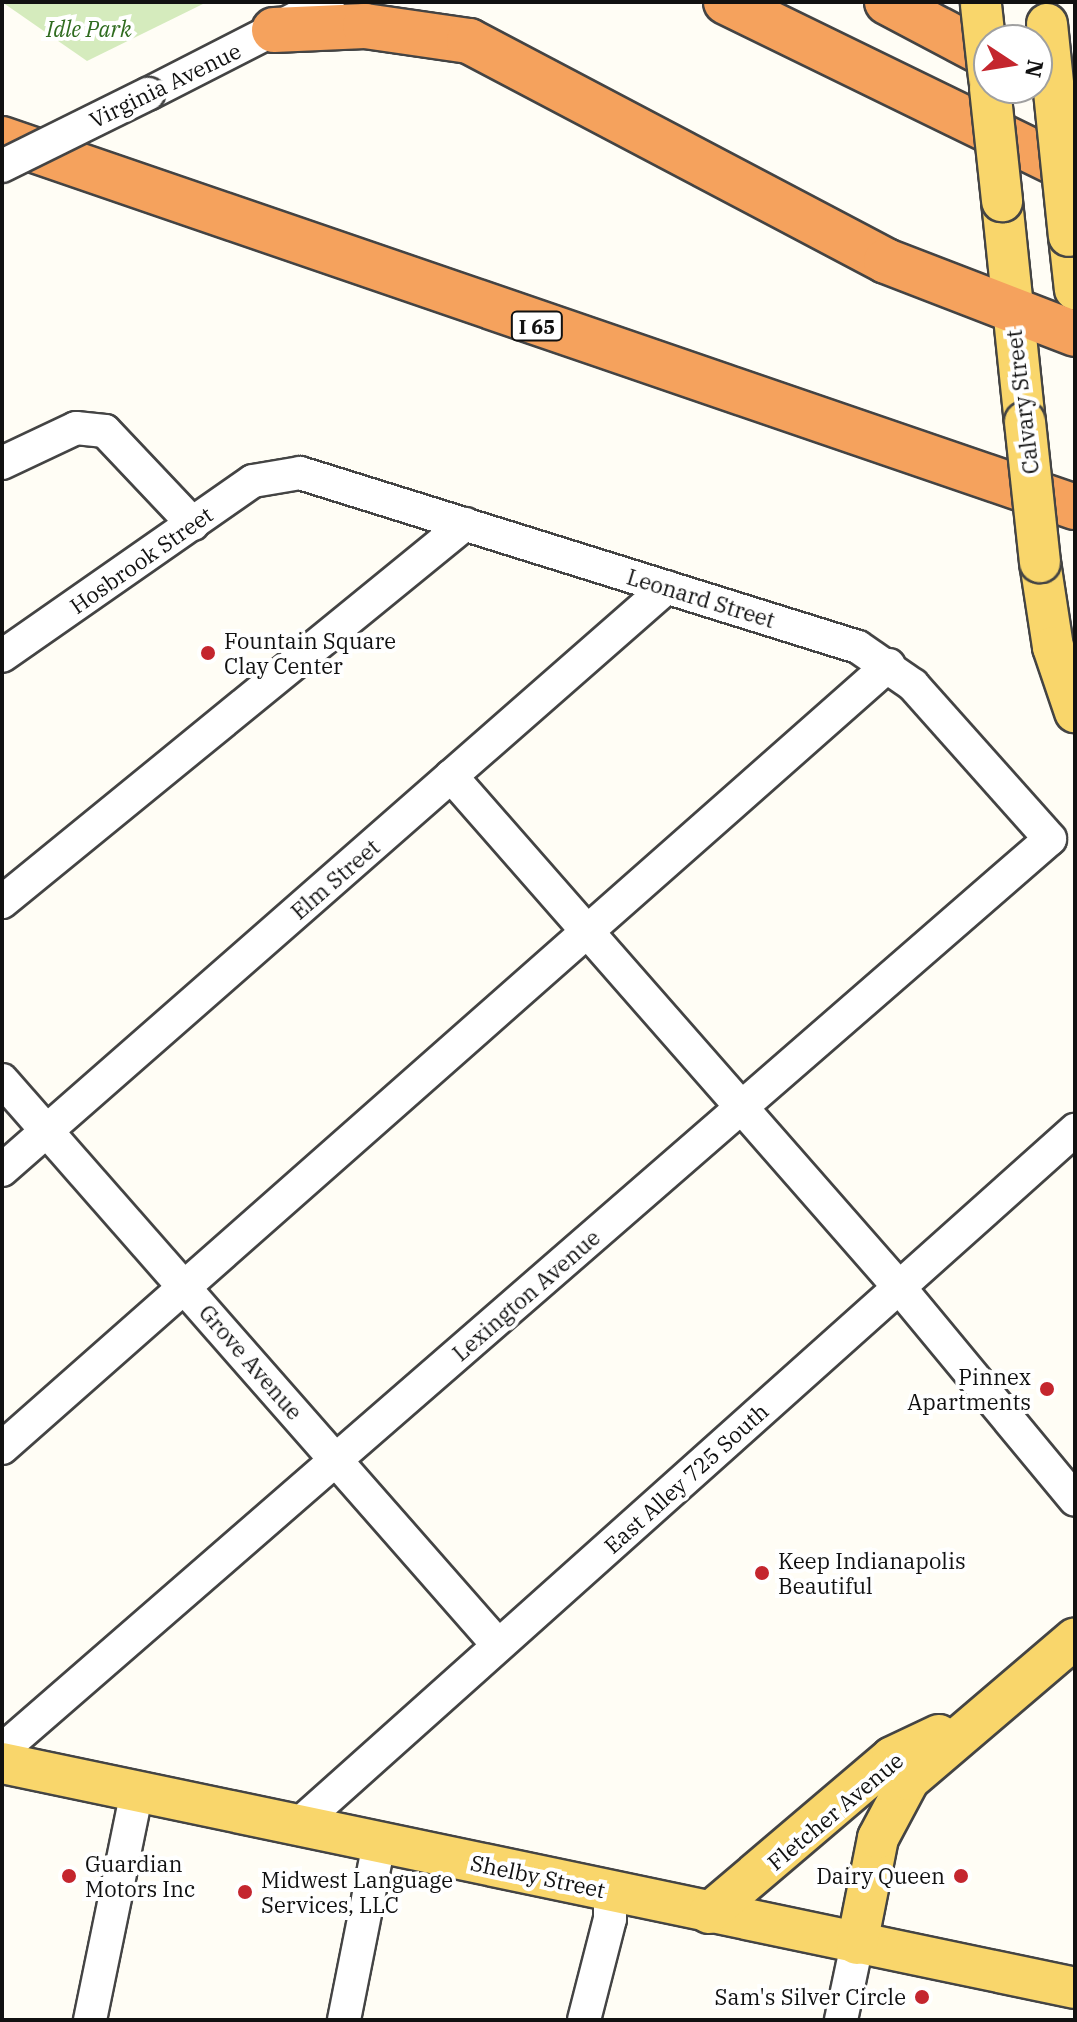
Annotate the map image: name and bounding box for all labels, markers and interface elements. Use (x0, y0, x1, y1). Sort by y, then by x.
park label: Idle Park (46, 16, 132, 42)
north arrow (973, 24, 1053, 104)
street label: Virginia Avenue (85, 37, 245, 133)
text: N (1019, 57, 1051, 80)
road number: I 65 (509, 310, 565, 342)
street label: Calvary Street (1000, 328, 1044, 476)
street label: Hosbrook Street (65, 501, 217, 619)
street label: Leonard Street (624, 563, 778, 633)
place label: Fountain Square Clay Center (224, 627, 396, 678)
marker: Fountain Square Clay Center (199, 644, 217, 662)
street label: Elm Street (285, 833, 385, 925)
street label: Lexington Avenue (447, 1224, 605, 1366)
street label: Grove Avenue (194, 1299, 308, 1425)
place label: Pinnex Apartments (907, 1363, 1031, 1414)
marker: Pinnex Apartments (1038, 1380, 1056, 1398)
street label: East Alley 725 South (599, 1397, 773, 1559)
place label: Keep Indianapolis Beautiful (778, 1547, 966, 1598)
marker: Keep Indianapolis Beautiful (753, 1564, 771, 1582)
street label: Fletcher Avenue (762, 1747, 908, 1875)
street label: Shelby Street (468, 1849, 608, 1903)
place label: Guardian Motors Inc (85, 1850, 195, 1902)
place label: Dairy Queen (816, 1863, 945, 1889)
place label: Midwest Language Services, LLC (261, 1866, 453, 1918)
marker: Guardian Motors Inc (60, 1867, 78, 1885)
marker: Dairy Queen (952, 1867, 970, 1885)
marker: Midwest Language Services, LLC (236, 1883, 254, 1901)
place label: Sam's Silver Circle (714, 1984, 906, 2010)
marker: Sam's Silver Circle (913, 1988, 931, 2006)

